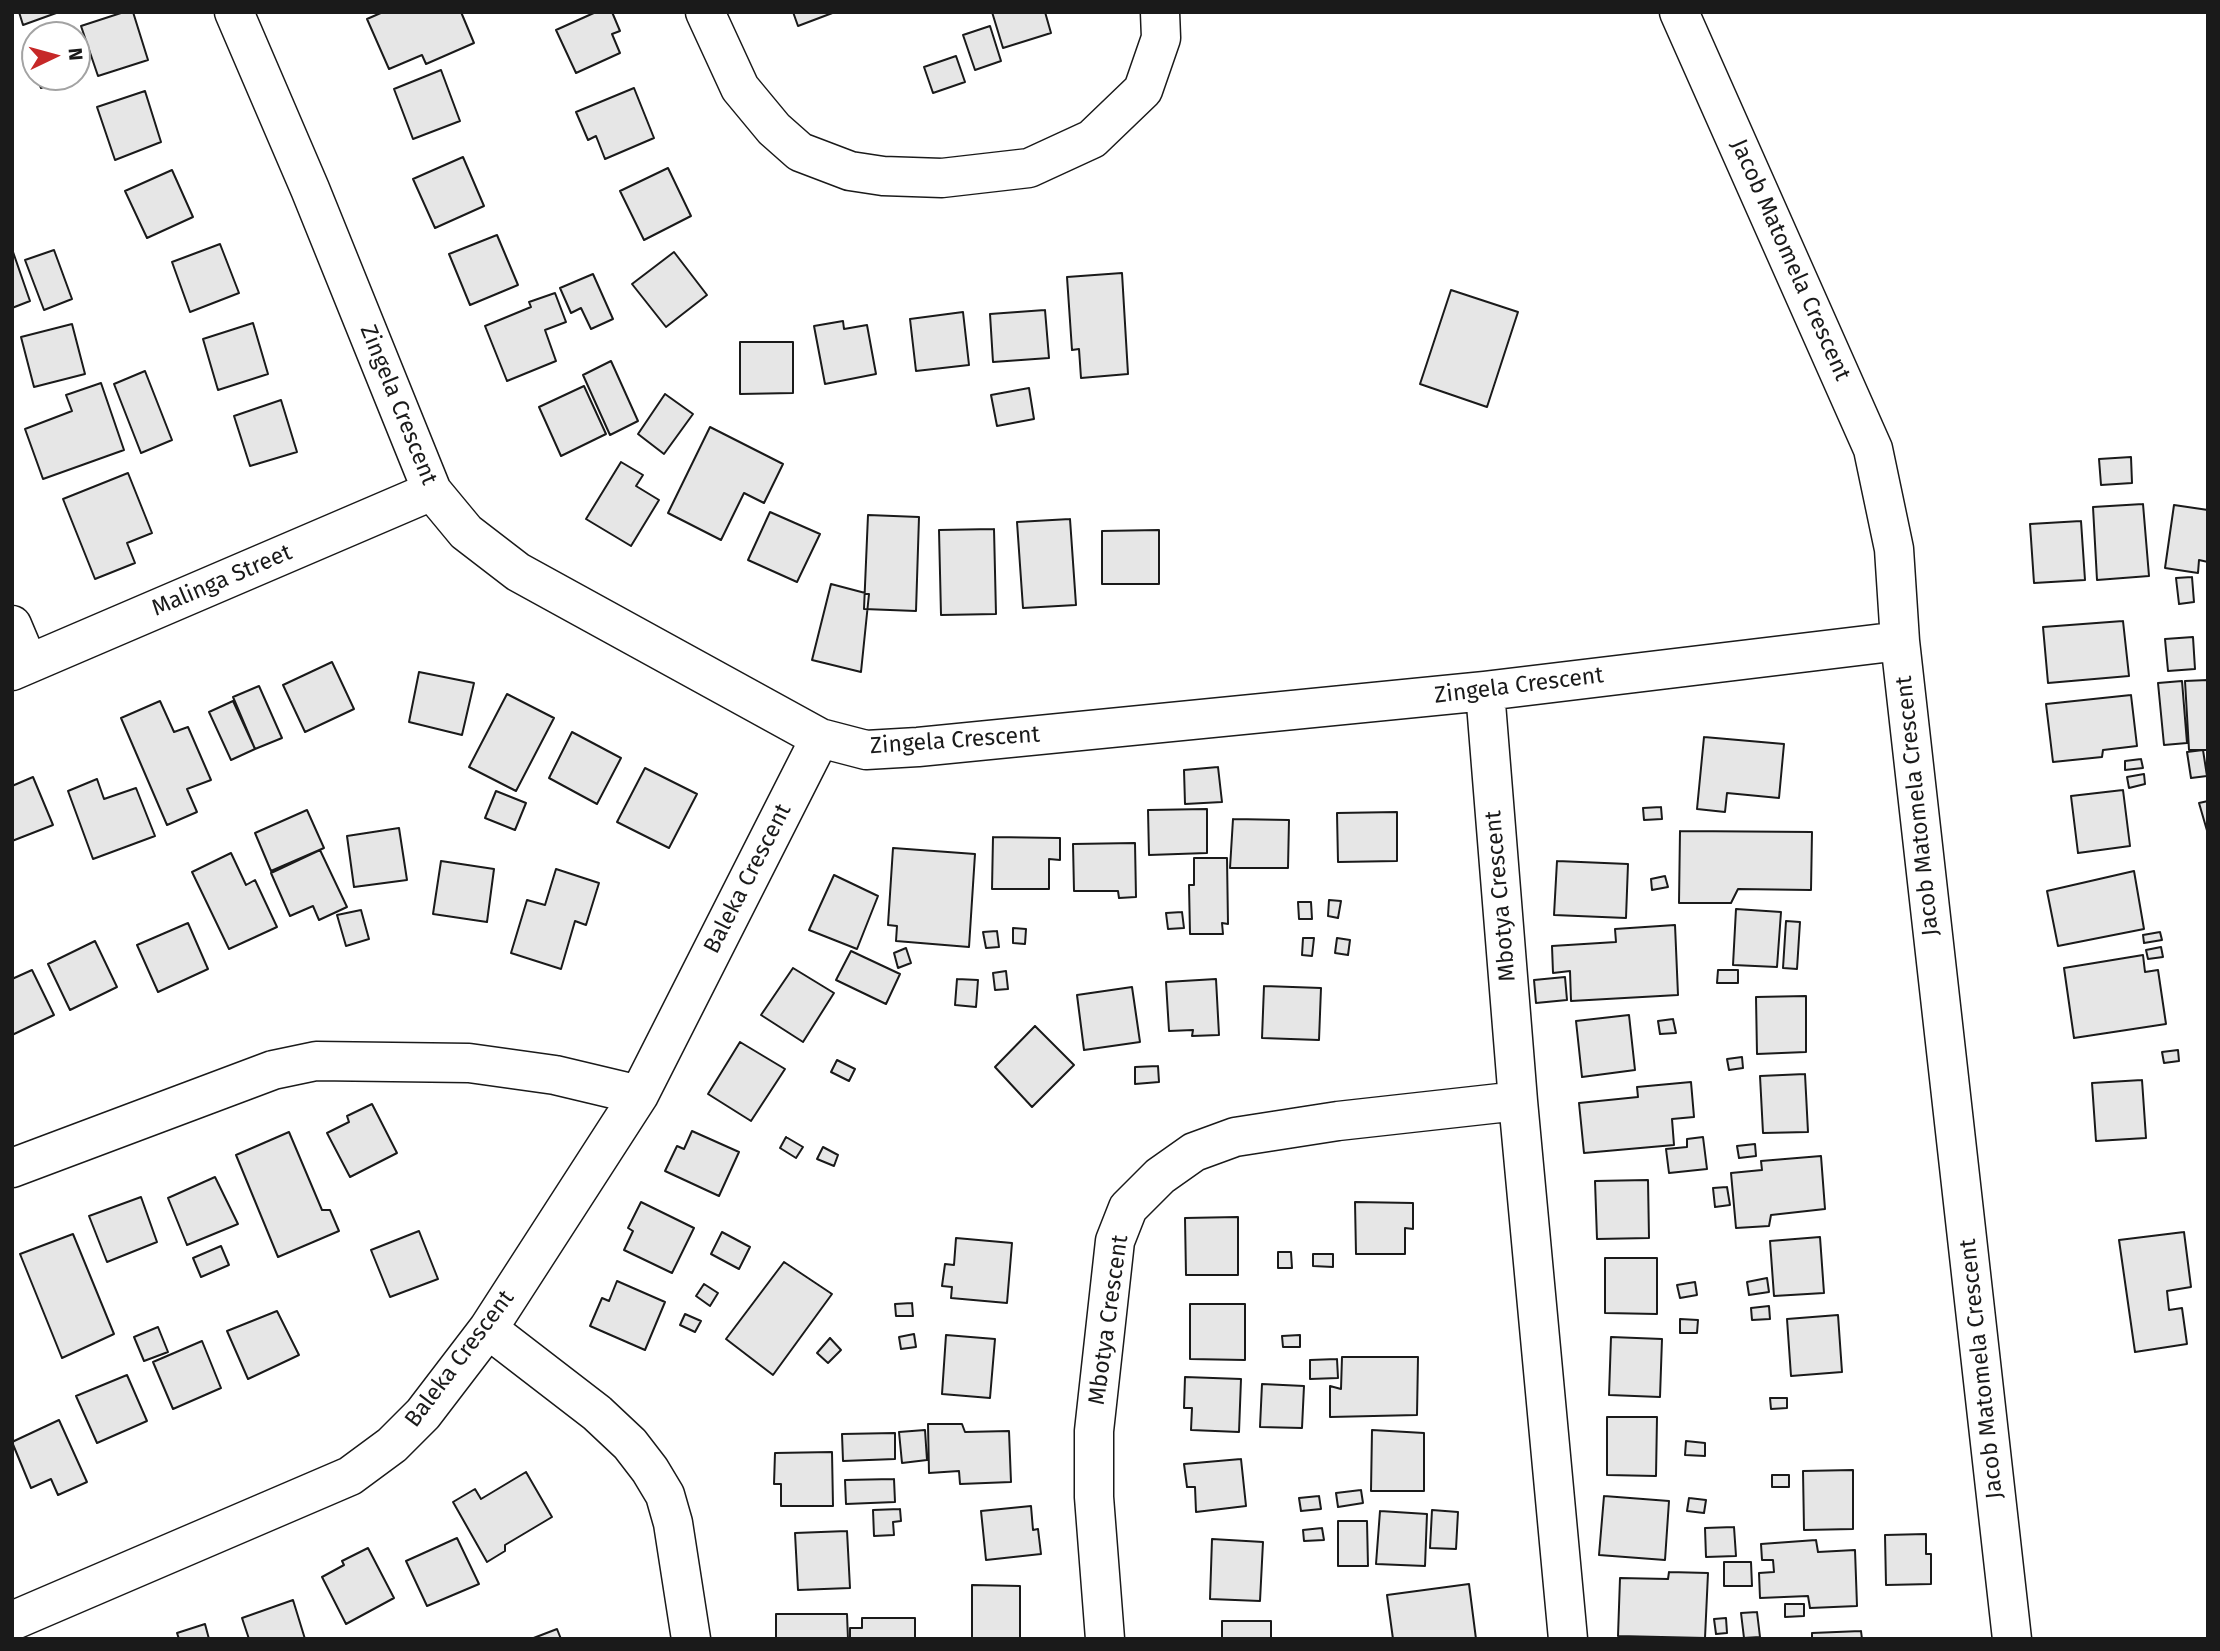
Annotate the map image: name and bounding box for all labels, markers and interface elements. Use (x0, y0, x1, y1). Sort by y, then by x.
north arrow (21, 21, 91, 91)
text: N (63, 47, 87, 62)
street label: Jacob Matomela Crescent (1724, 135, 1856, 385)
street label: Zingela Crescent (353, 321, 443, 489)
street label: Malinga Street (148, 539, 296, 623)
street label: Zingela Crescent (1433, 662, 1605, 710)
street label: Jacob Matomela Crescent (1891, 675, 1945, 937)
street label: Zingela Crescent (869, 721, 1041, 761)
street label: Baleka Crescent (698, 800, 798, 958)
street label: Mbotya Crescent (1480, 809, 1522, 983)
street label: Mbotya Crescent (1083, 1233, 1135, 1407)
street label: Jacob Matomela Crescent (1955, 1238, 2009, 1500)
street label: Baleka Crescent (400, 1285, 520, 1433)

